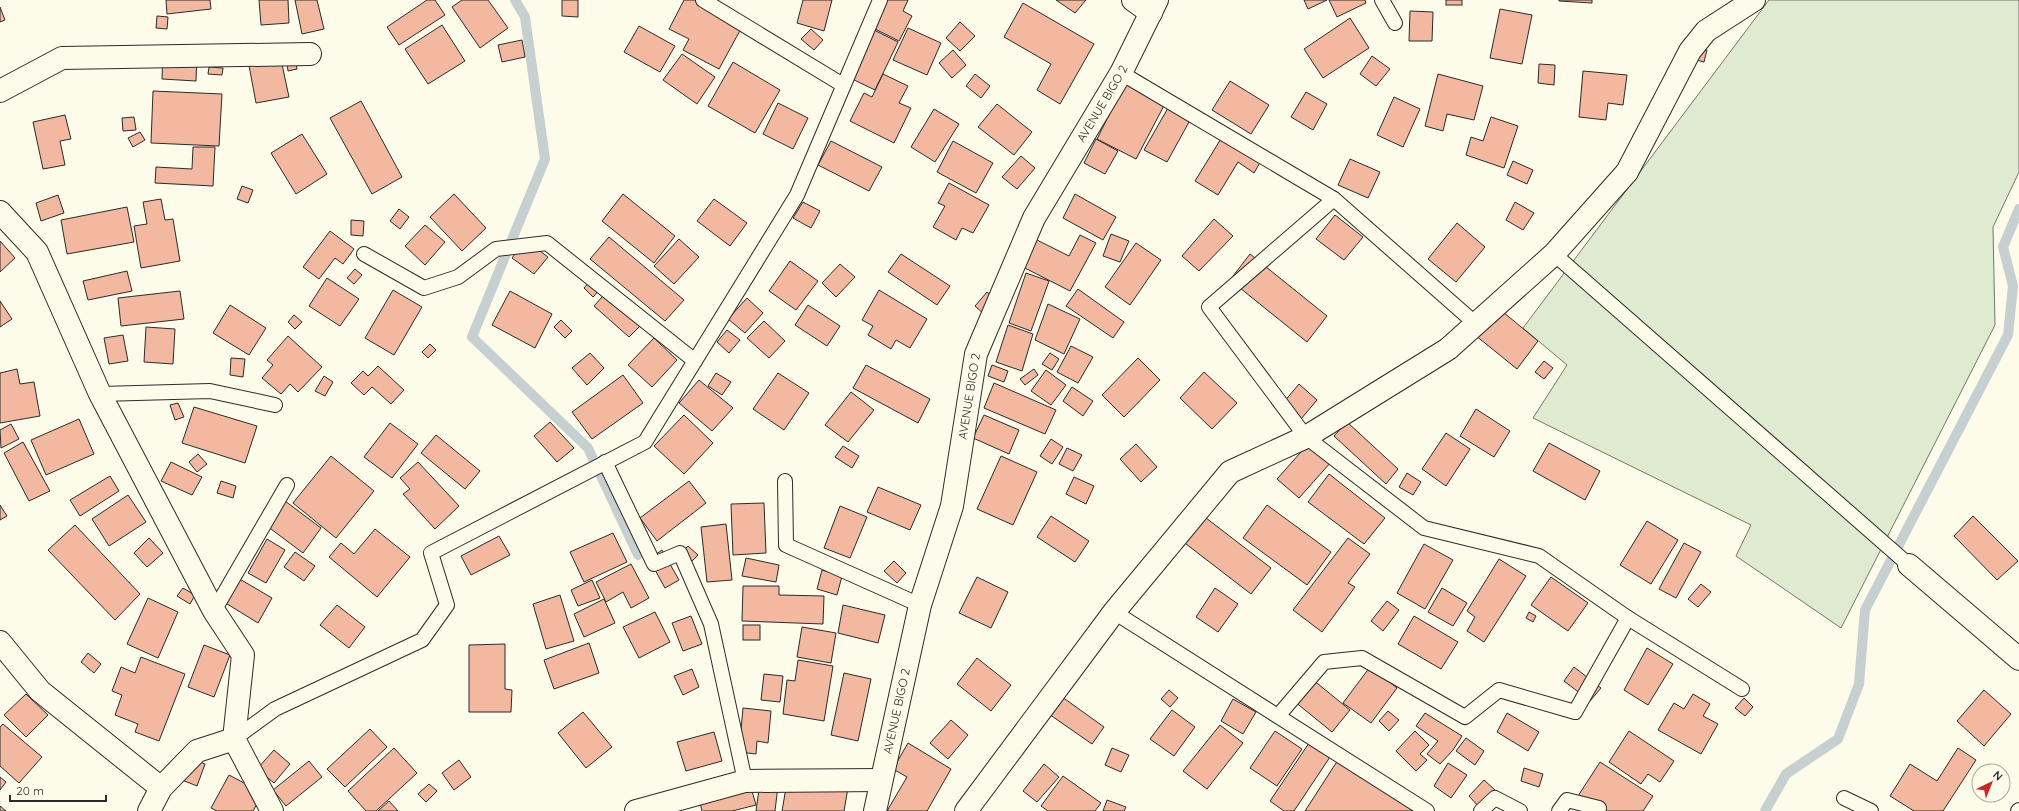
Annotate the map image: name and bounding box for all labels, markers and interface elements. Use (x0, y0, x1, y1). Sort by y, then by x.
street label: AVENUE BIGO 2 (1073, 62, 1131, 145)
street label: AVENUE BIGO 2 (955, 352, 983, 440)
street label: AVENUE BIGO 2 (880, 667, 913, 755)
north arrow (1971, 763, 2011, 803)
text: N (1990, 768, 2006, 784)
scale bar (10, 777, 106, 803)
text: 20 m (16, 783, 44, 798)

